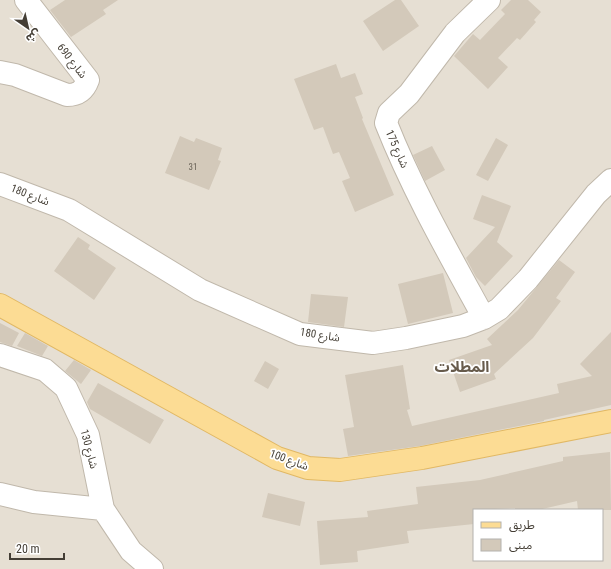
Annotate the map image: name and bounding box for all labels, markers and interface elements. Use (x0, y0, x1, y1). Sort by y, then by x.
north arrow (8, 8, 48, 48)
text: ش (23, 26, 43, 45)
street label: شارع 690 (54, 41, 90, 82)
street label: شارع 175 (382, 128, 411, 171)
house number: 31 (189, 162, 197, 172)
street label: شارع 180 (9, 182, 51, 209)
street label: شارع 180 (299, 325, 341, 346)
district label: المطلات (435, 358, 489, 376)
street label: شارع 130 (77, 428, 101, 471)
street label: شارع 100 (268, 447, 310, 474)
legend (473, 509, 603, 561)
text: طريق (509, 518, 535, 533)
scale bar (10, 535, 64, 561)
text: مبنى (509, 538, 532, 552)
text: 20 m (16, 542, 40, 556)

